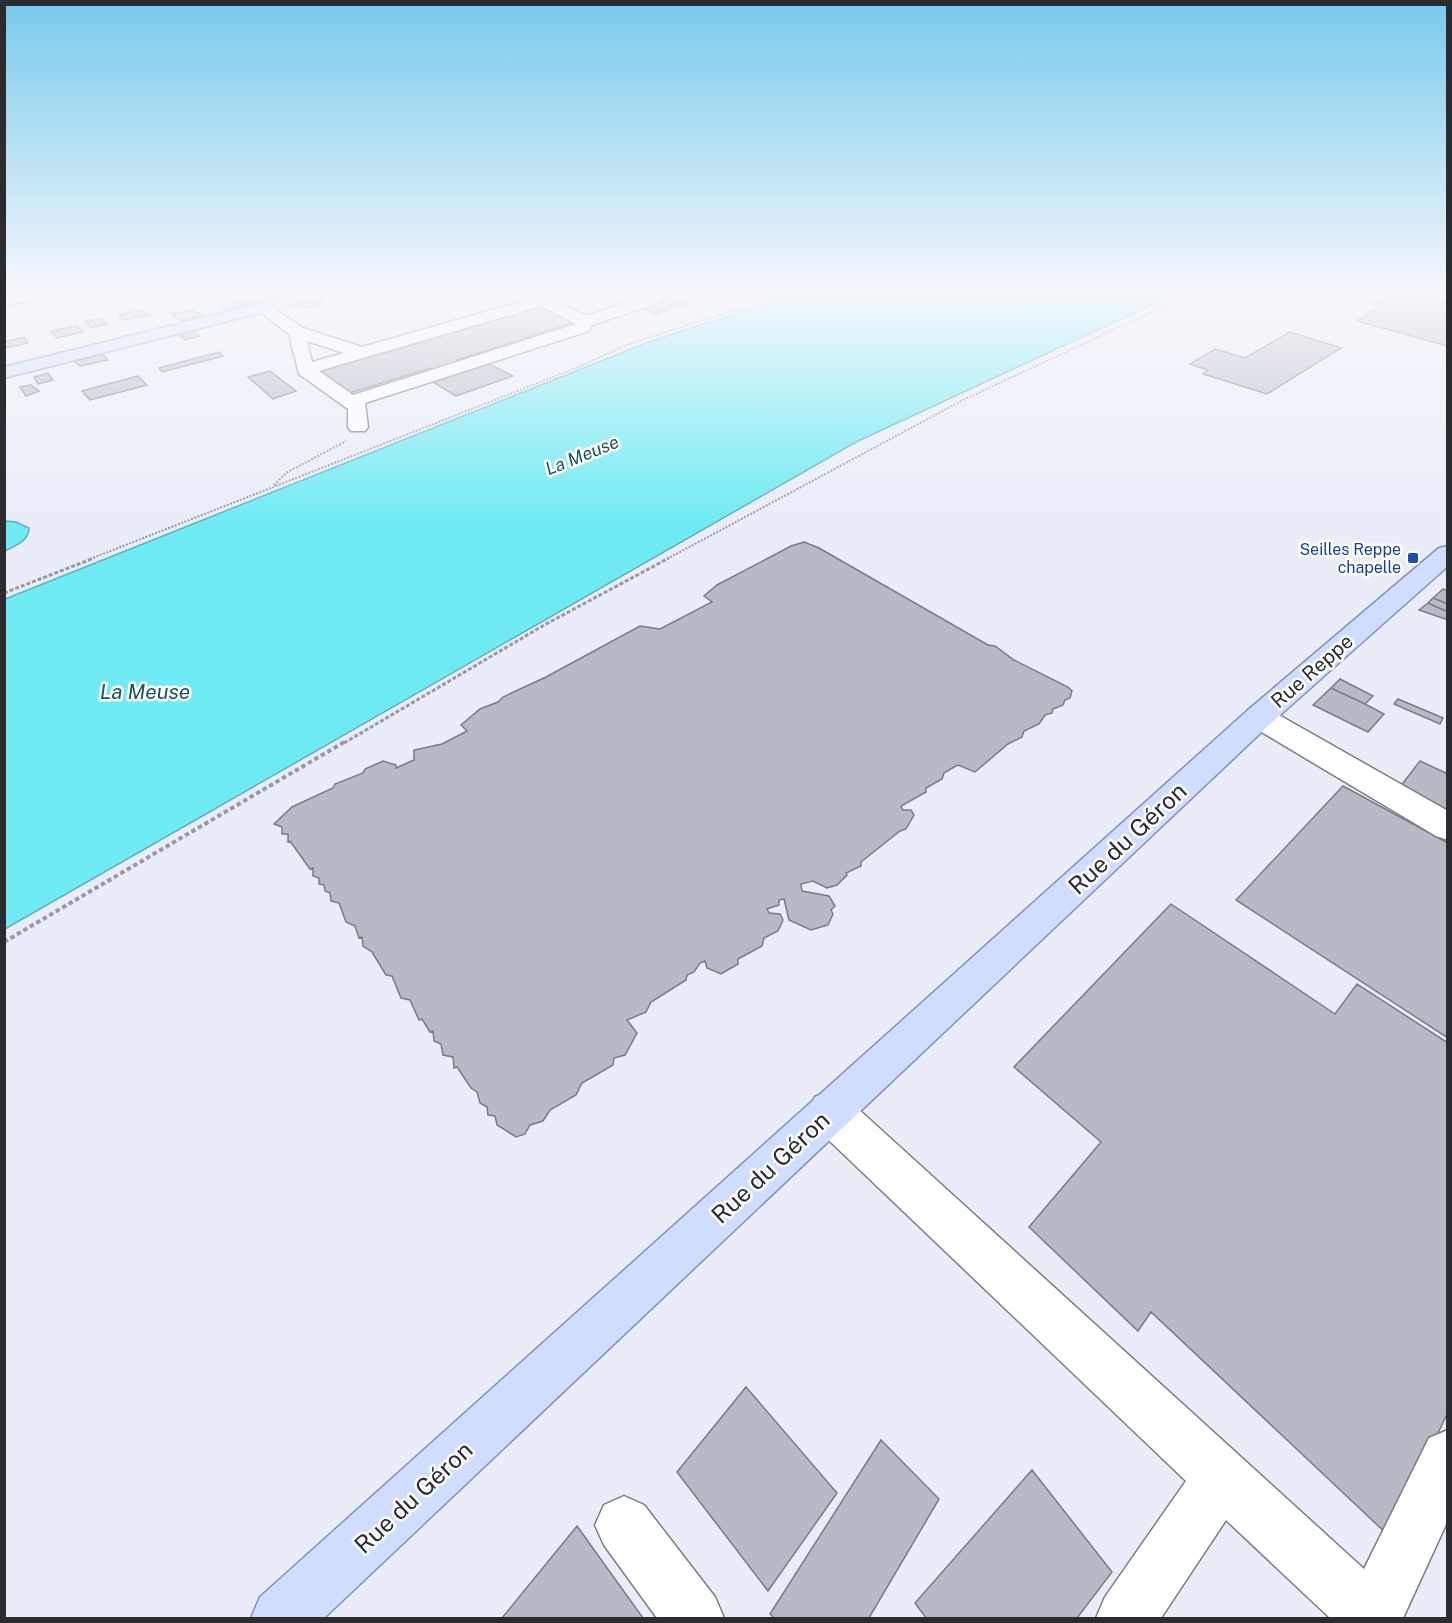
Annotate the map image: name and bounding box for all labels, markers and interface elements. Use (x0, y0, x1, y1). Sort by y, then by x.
water label: La Meuse (542, 431, 622, 479)
place label: Seilles Reppe chapelle (1299, 540, 1401, 577)
marker: Seilles Reppe chapelle (1406, 551, 1420, 565)
street label: Rue Reppe (1266, 629, 1358, 713)
water label: La Meuse (100, 679, 190, 704)
street label: Rue du Géron (1062, 776, 1192, 900)
street label: Rue du Géron (705, 1105, 835, 1229)
street label: Rue du Géron (348, 1435, 478, 1559)

